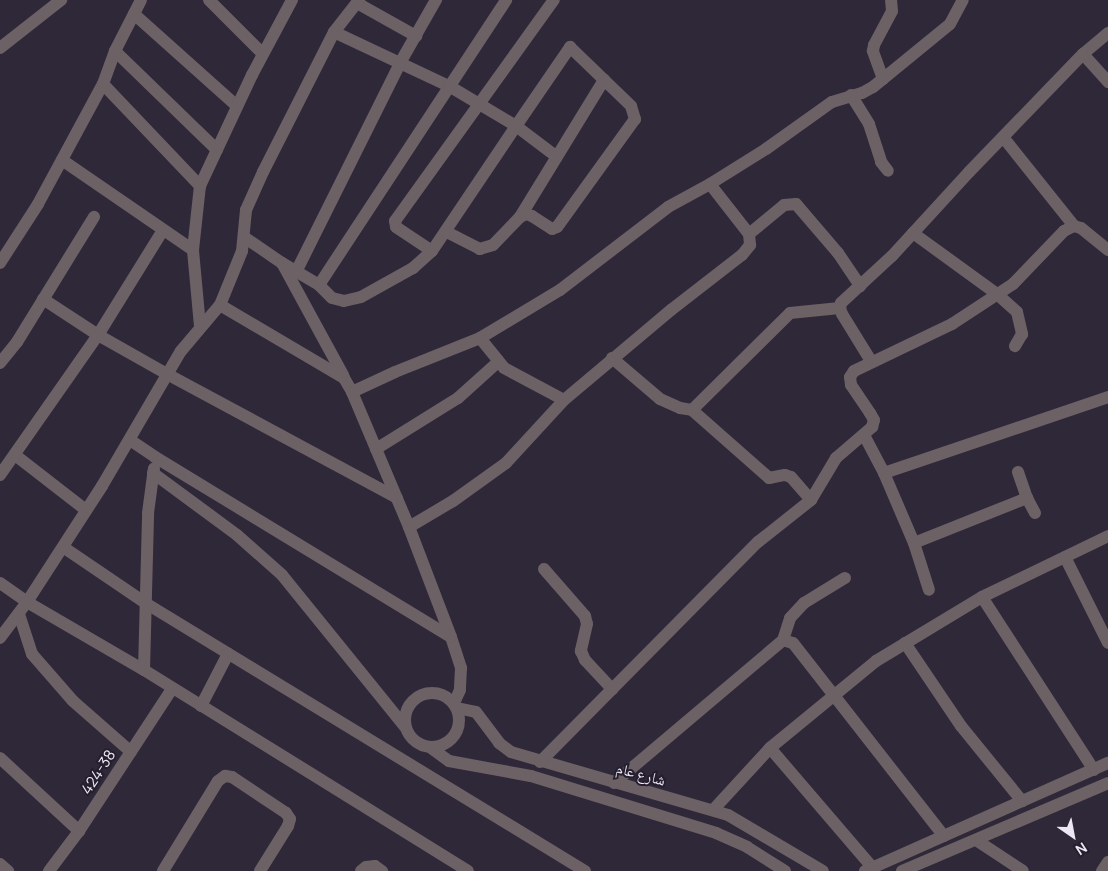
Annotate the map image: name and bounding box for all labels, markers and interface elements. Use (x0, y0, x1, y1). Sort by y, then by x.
street label: 424-38 (77, 746, 119, 798)
street label: شارع عام (614, 759, 668, 789)
north arrow (1048, 811, 1098, 861)
text: N (1072, 838, 1091, 860)

